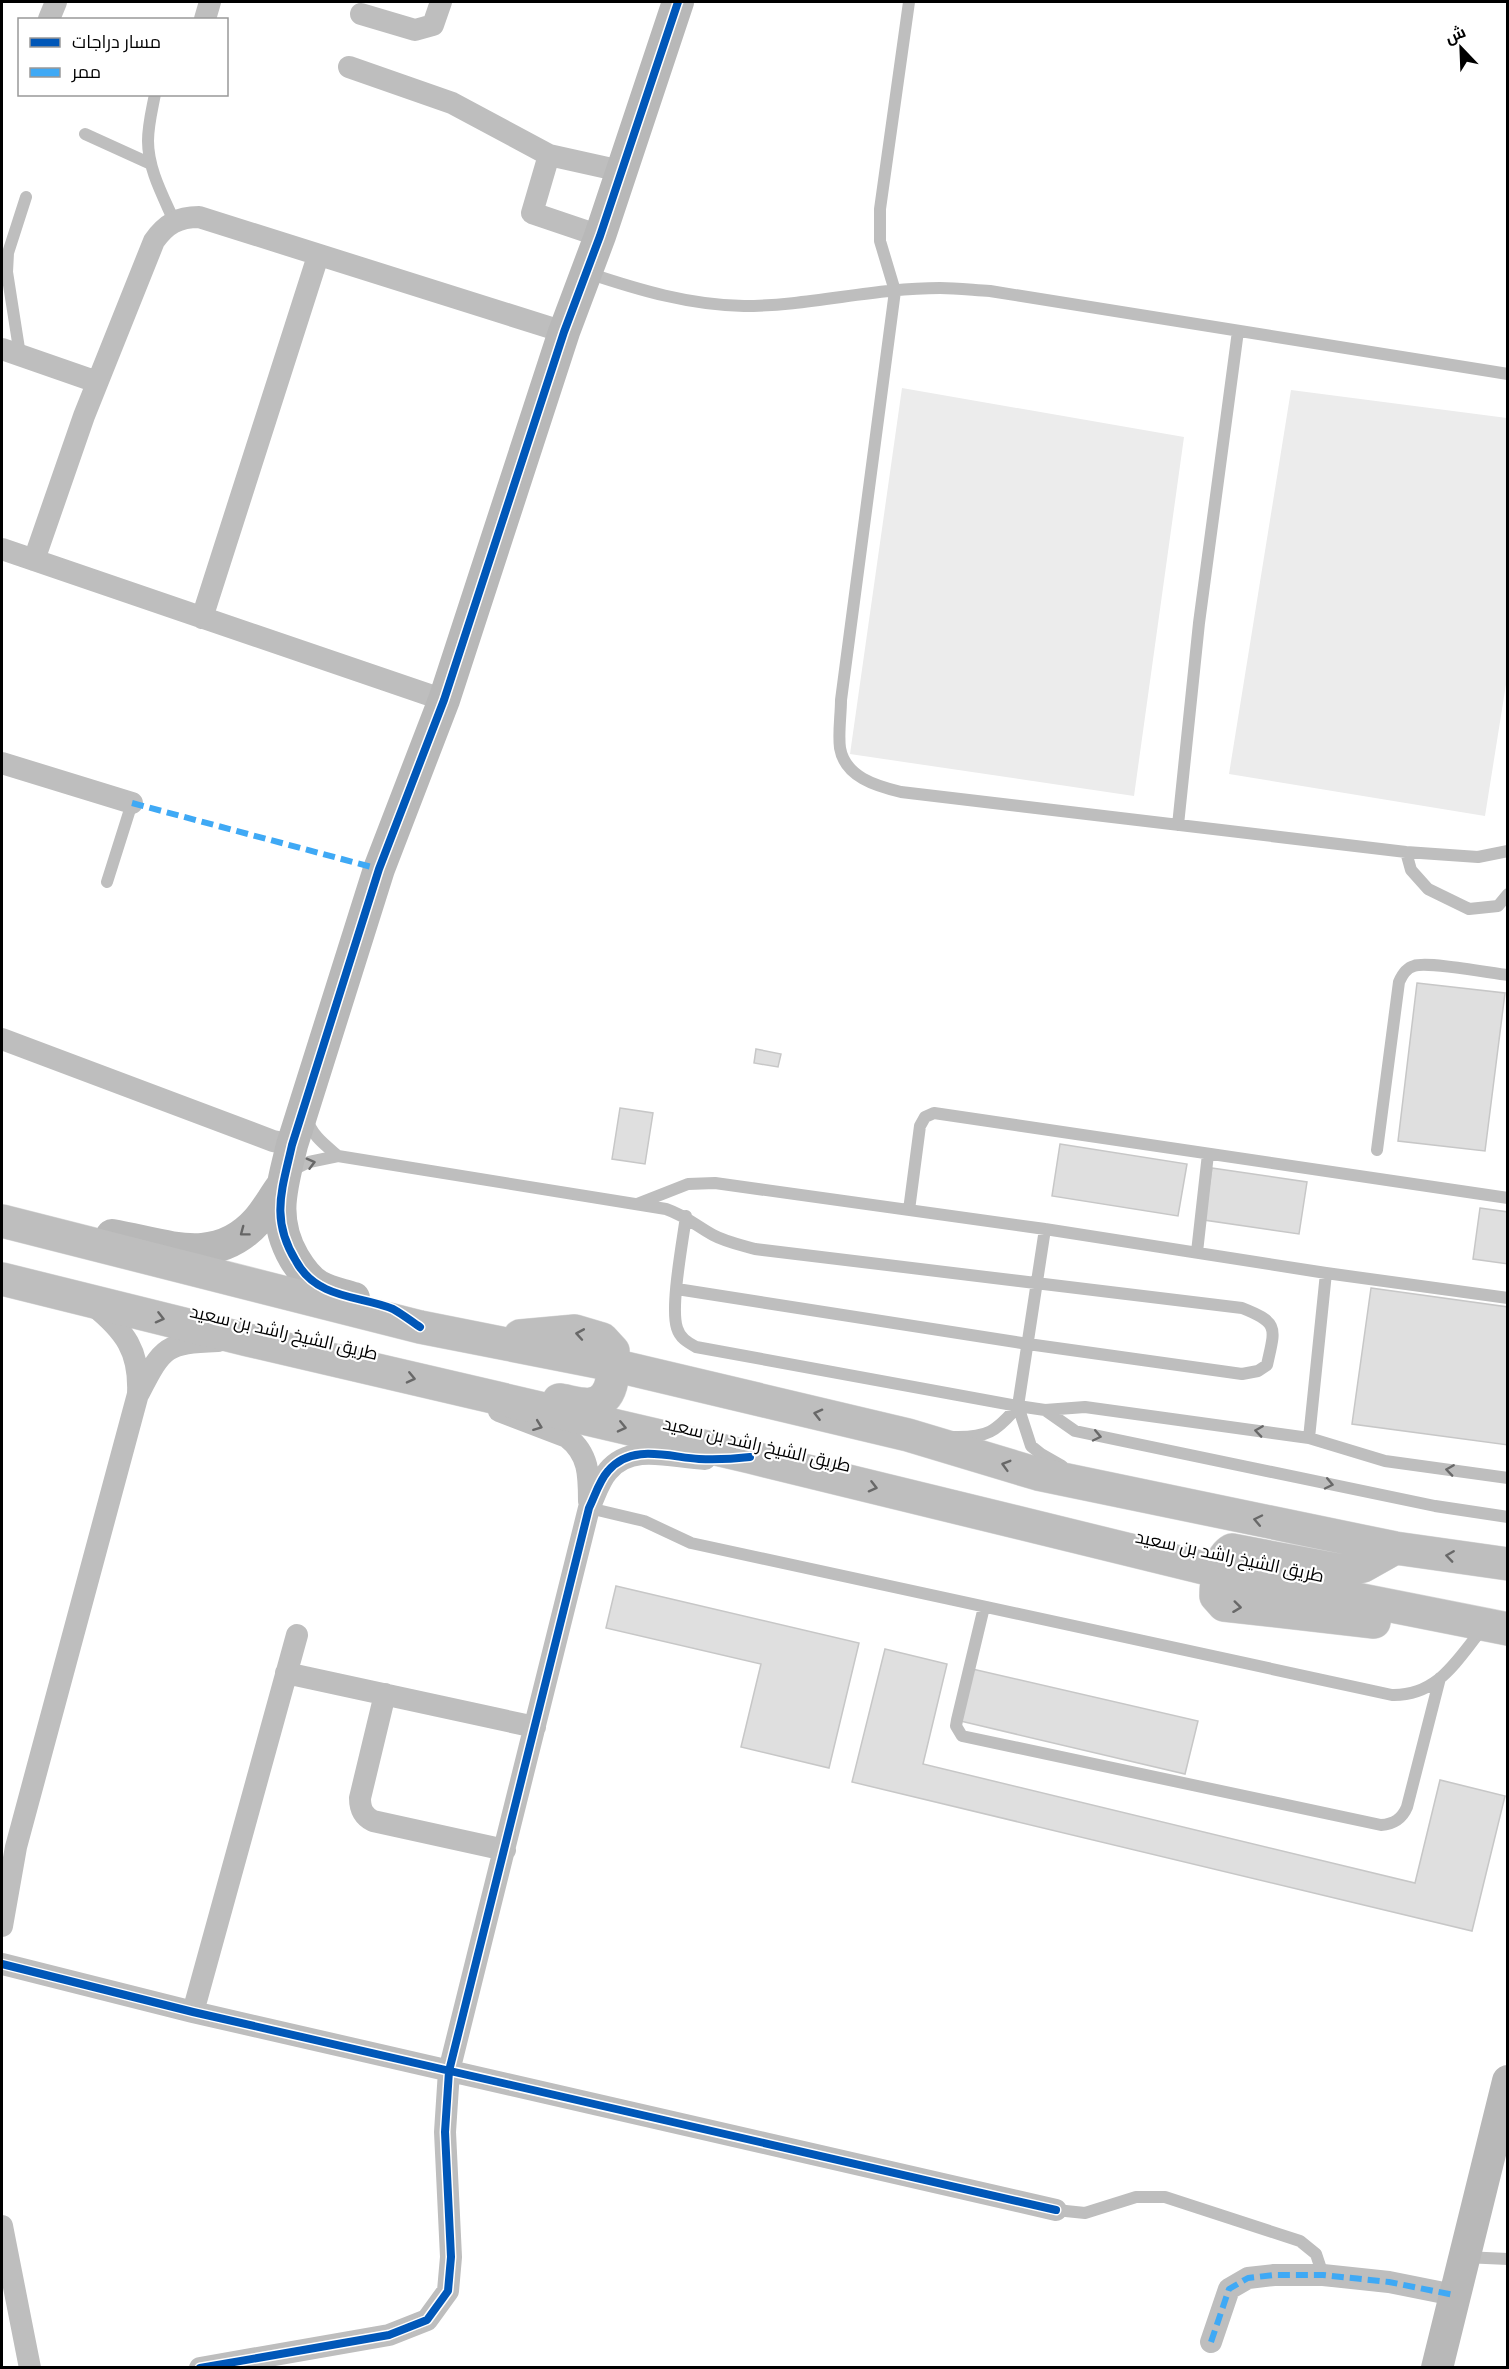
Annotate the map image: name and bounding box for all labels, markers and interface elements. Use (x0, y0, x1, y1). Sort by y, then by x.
legend (18, 18, 228, 96)
north arrow (1431, 18, 1491, 78)
text: ش (1442, 22, 1468, 47)
text: مسار دراجات (72, 31, 161, 53)
text: ممر (71, 61, 101, 83)
one-way arrow (305, 1158, 316, 1170)
one-way arrow (240, 1224, 251, 1235)
street label: طريق الشيخ راشد بن سعيد (188, 1300, 380, 1366)
one-way arrow (155, 1311, 165, 1324)
one-way arrow (575, 1328, 585, 1340)
one-way arrow (406, 1370, 416, 1383)
one-way arrow (813, 1408, 823, 1421)
street label: طريق الشيخ راشد بن سعيد (661, 1412, 853, 1478)
one-way arrow (533, 1419, 543, 1432)
one-way arrow (616, 1420, 626, 1433)
one-way arrow (1254, 1425, 1264, 1438)
one-way arrow (1091, 1428, 1101, 1441)
one-way arrow (1001, 1460, 1012, 1472)
one-way arrow (1445, 1464, 1454, 1476)
one-way arrow (1323, 1477, 1333, 1490)
one-way arrow (867, 1480, 877, 1493)
one-way arrow (1253, 1514, 1263, 1527)
street label: طريق الشيخ راشد بن سعيد (1133, 1526, 1326, 1588)
one-way arrow (1445, 1551, 1454, 1563)
one-way arrow (1233, 1600, 1242, 1612)

